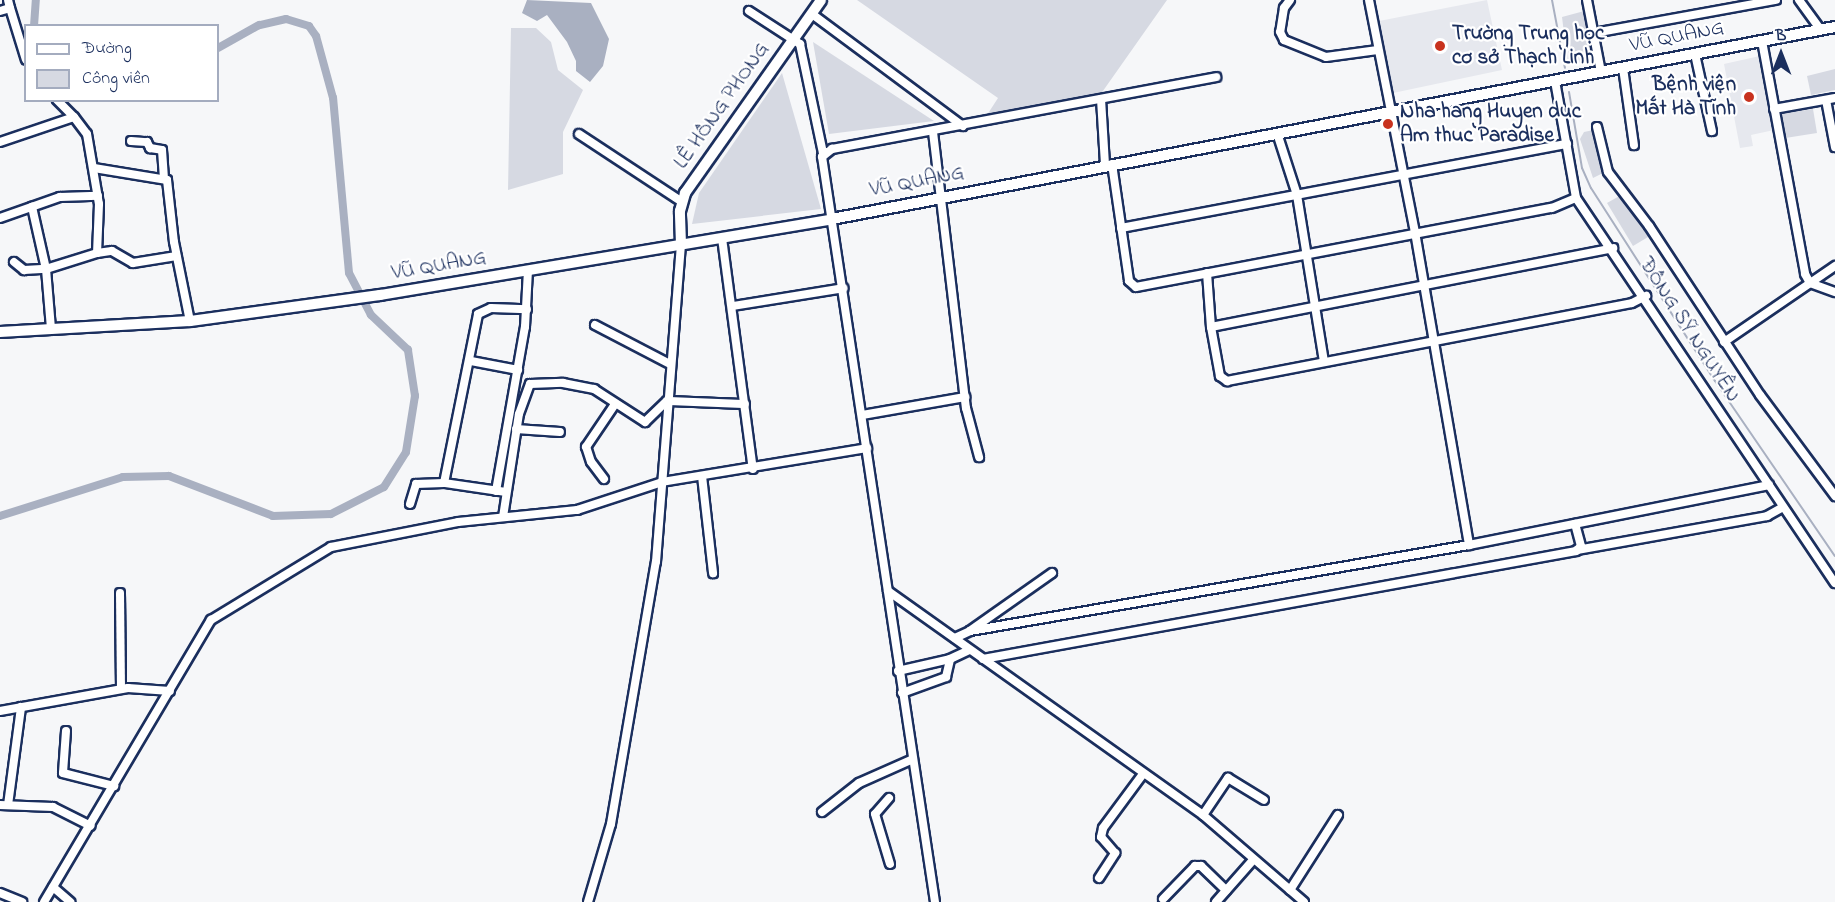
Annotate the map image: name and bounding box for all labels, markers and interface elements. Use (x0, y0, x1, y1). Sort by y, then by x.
street label: VŨ QUANG (1628, 16, 1726, 58)
place label: Trường Trung học cơ sở Thạch Linh (1452, 21, 1604, 71)
legend (24, 24, 219, 102)
north arrow (1751, 24, 1811, 84)
text: B (1776, 24, 1786, 48)
text: Đường (82, 36, 132, 62)
street label: LÊ HỒNG PHONG (669, 38, 775, 174)
marker: Trường Trung học cơ sở Thạch Linh (1433, 39, 1447, 53)
text: Công viên (82, 66, 150, 92)
place label: Bệnh viện Mắt Hà Tĩnh (1635, 72, 1736, 122)
marker: Bệnh viện Mắt Hà Tĩnh (1740, 88, 1758, 106)
place label: Nha hang Huyen duc Am thuc Paradise (1400, 99, 1581, 149)
marker: Nha hang Huyen duc Am thuc Paradise (1381, 117, 1395, 131)
street label: VŨ QUANG (868, 161, 966, 203)
street label: VŨ QUANG (390, 245, 488, 287)
street label: ĐỒNG SỸ NGUYÊN (1633, 253, 1745, 407)

